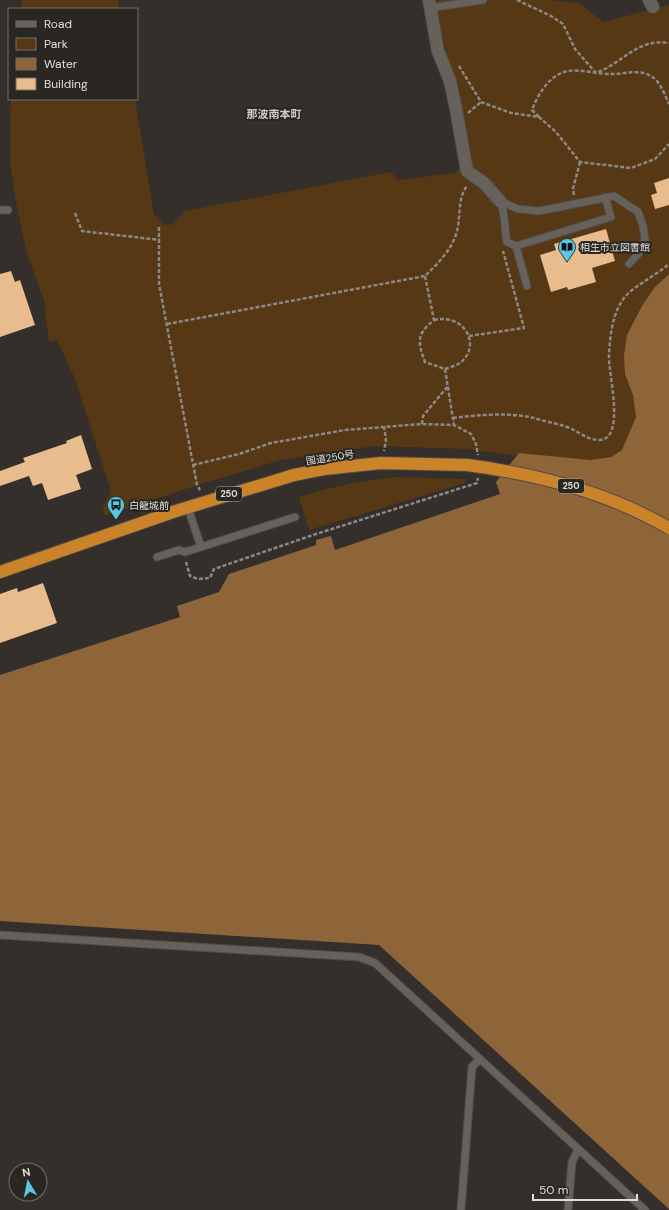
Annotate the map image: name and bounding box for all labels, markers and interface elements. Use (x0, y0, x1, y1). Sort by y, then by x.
legend (8, 8, 138, 100)
text: Road (44, 16, 72, 32)
text: Park (44, 36, 68, 52)
text: Water (44, 56, 78, 72)
text: Building (44, 76, 88, 92)
district label: 那波南本町 (247, 107, 302, 121)
library icon: 相生市立図書館 (557, 237, 577, 262)
place label: 相生市立図書館 (580, 241, 650, 254)
street label: 国道250号 (305, 447, 355, 468)
road number: 250 (558, 479, 584, 493)
road number: 250 (216, 487, 242, 501)
bus stop icon: 白龍城前 (106, 495, 126, 520)
place label: 白龍城前 (129, 499, 169, 512)
north arrow (8, 1162, 48, 1202)
text: N (21, 1165, 31, 1180)
scale bar (533, 1176, 637, 1202)
text: 50 m (539, 1182, 568, 1198)

